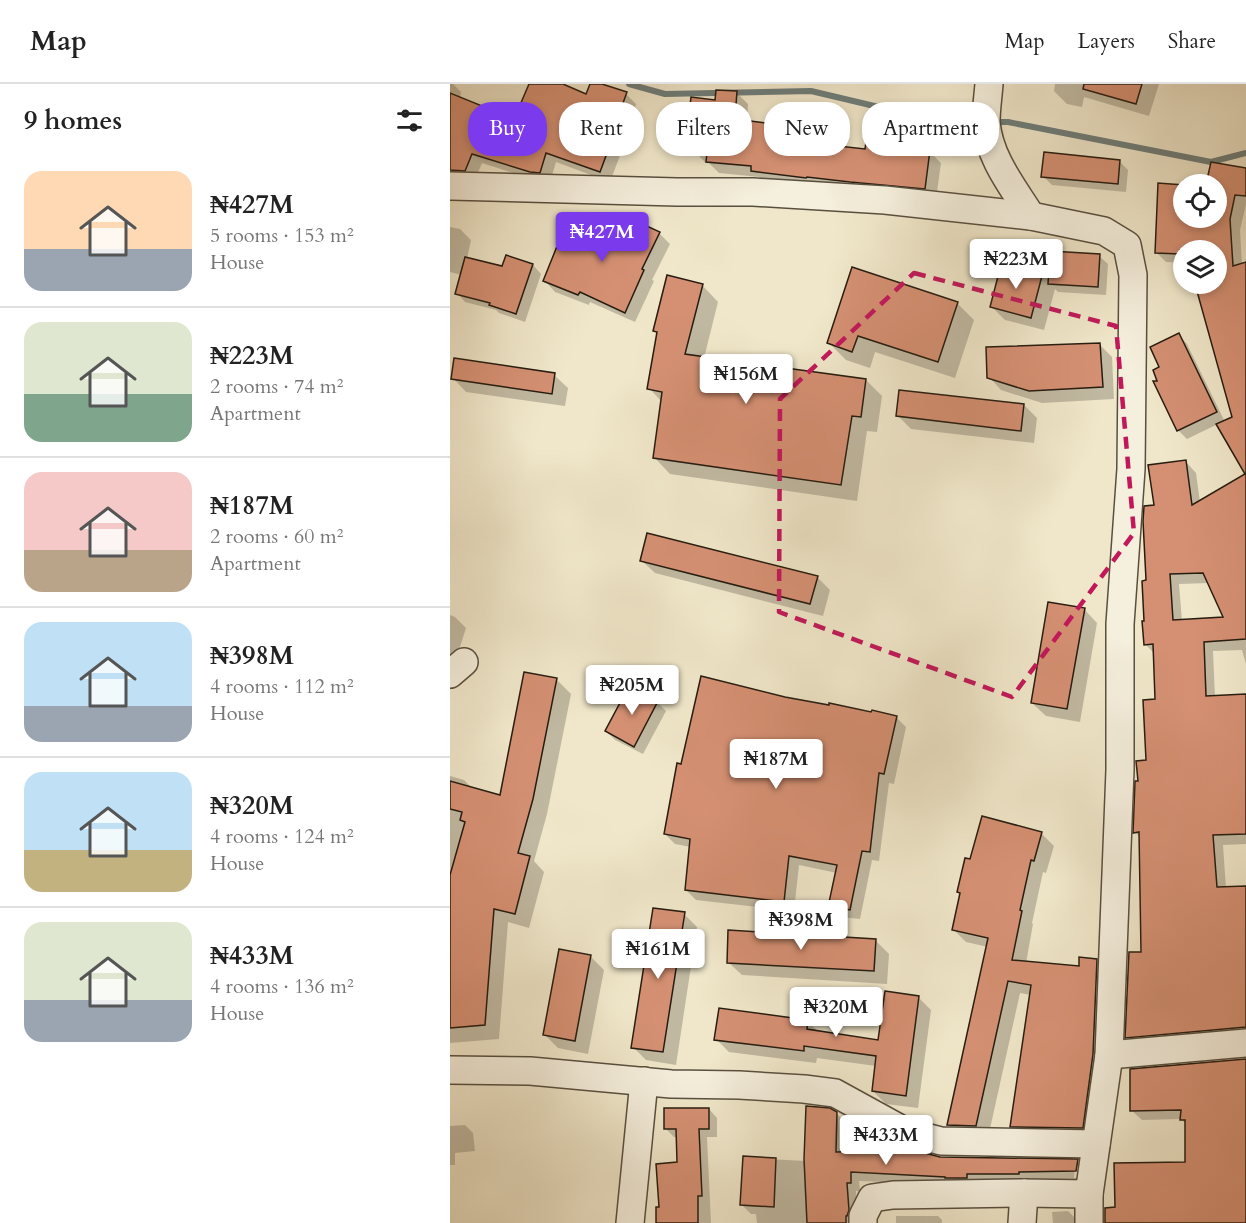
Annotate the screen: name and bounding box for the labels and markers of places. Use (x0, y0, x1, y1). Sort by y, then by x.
pin: ₦427M (560, 212, 644, 263)
pin: ₦223M (974, 239, 1058, 290)
pin: ₦156M (704, 354, 788, 405)
pin: ₦205M (590, 665, 674, 716)
pin: ₦187M (734, 739, 818, 790)
pin: ₦398M (759, 900, 843, 951)
pin: ₦161M (616, 929, 700, 980)
pin: ₦320M (794, 987, 878, 1038)
pin: ₦433M (844, 1115, 928, 1166)

